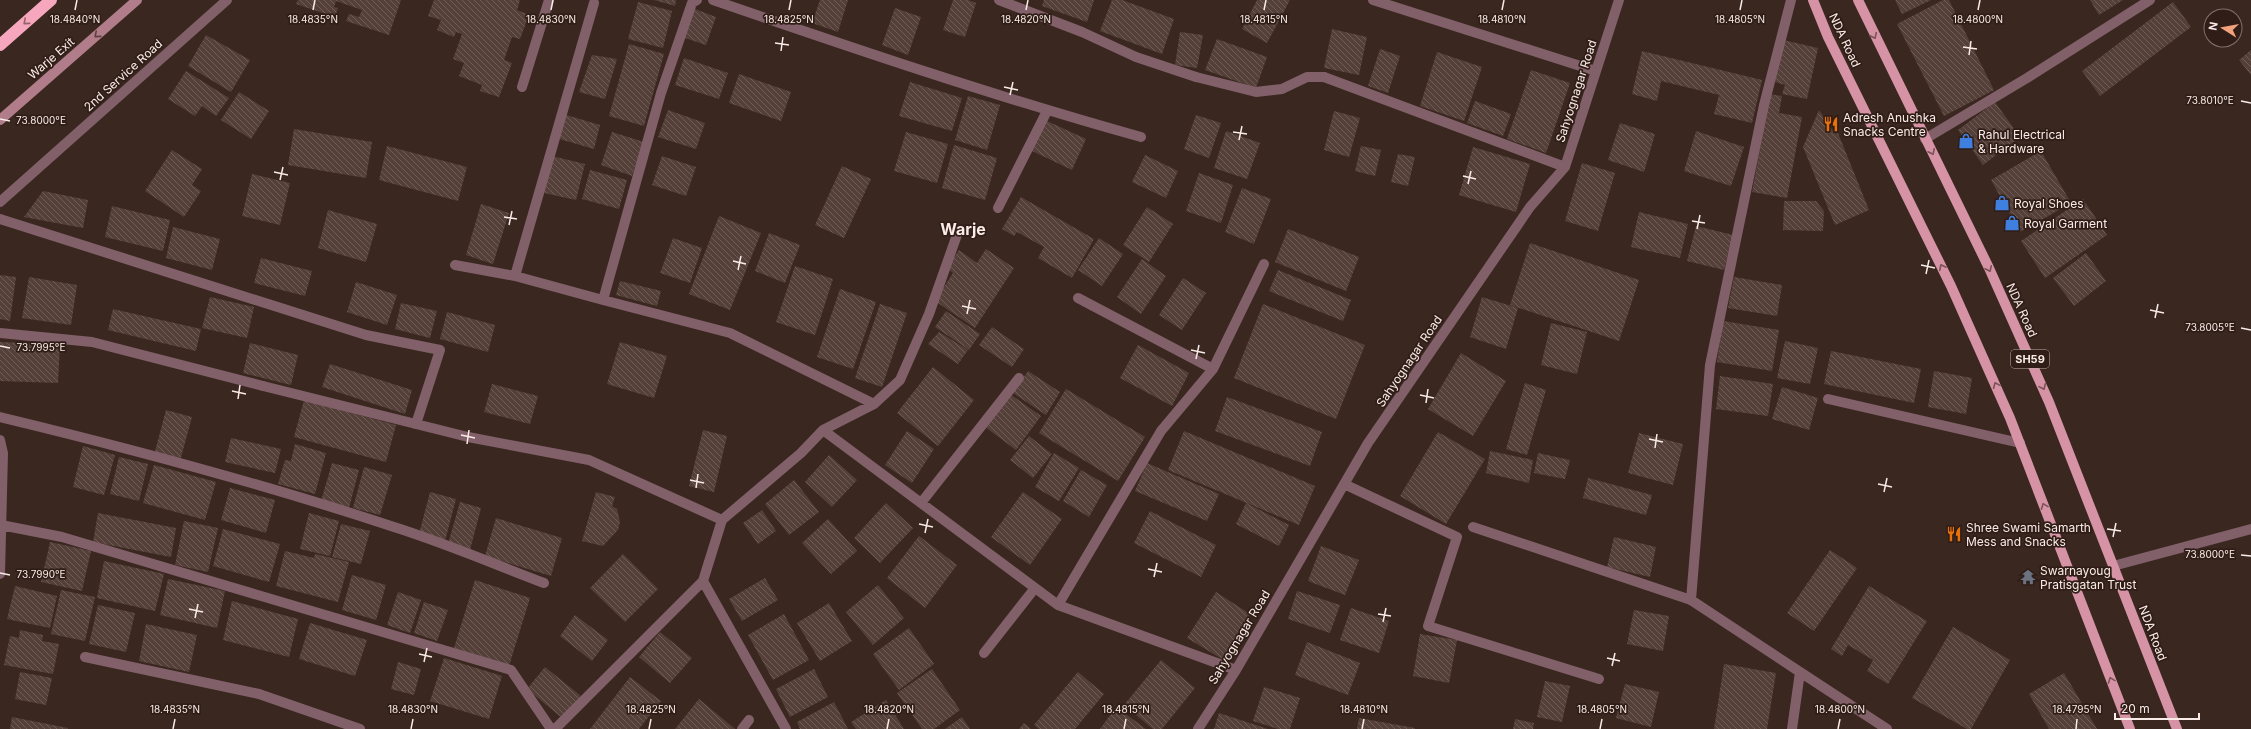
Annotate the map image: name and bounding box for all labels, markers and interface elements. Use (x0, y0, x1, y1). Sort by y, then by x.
north arrow (2203, 8, 2243, 48)
street label: NDA Road (1826, 11, 1864, 69)
text: 18.4840°N (50, 13, 100, 25)
text: 18.4835°N (288, 13, 338, 25)
text: 18.4830°N (526, 13, 576, 25)
text: 18.4825°N (764, 13, 814, 25)
text: 18.4820°N (1001, 13, 1051, 25)
text: 18.4815°N (1240, 13, 1288, 25)
text: 18.4810°N (1478, 13, 1526, 25)
text: 18.4805°N (1715, 13, 1765, 25)
text: 18.4800°N (1953, 13, 2003, 25)
one-way arrow (23, 18, 30, 25)
text: N (2206, 21, 2221, 32)
one-way arrow (94, 30, 102, 37)
one-way arrow (1869, 31, 1877, 39)
street label: Warje Exit (25, 34, 77, 82)
street label: 2nd Service Road (81, 36, 165, 114)
street label: Sahyognagar Road (1552, 38, 1600, 144)
text: 73.8010°E (2186, 94, 2234, 106)
place label: Adresh Anushka Snacks Centre (1843, 110, 1936, 139)
text: 73.8000°E (16, 114, 66, 126)
restaurant icon: Adresh Anushka Snacks Centre (1822, 115, 1840, 133)
place label: Rahul Electrical & Hardware (1978, 127, 2065, 156)
shop icon: Rahul Electrical & Hardware (1957, 132, 1975, 150)
one-way arrow (1927, 148, 1935, 155)
shop icon: Royal Shoes (1993, 194, 2011, 212)
place label: Royal Shoes (2014, 196, 2084, 211)
shop icon: Royal Garment (2003, 214, 2021, 232)
place label: Royal Garment (2024, 216, 2107, 231)
district label: Warje (940, 219, 986, 239)
one-way arrow (1939, 264, 1947, 272)
one-way arrow (1984, 265, 1992, 272)
street label: NDA Road (2003, 281, 2041, 339)
street label: Sahyognagar Road (1373, 312, 1445, 410)
text: 73.8005°E (2185, 321, 2235, 333)
text: 73.7995°E (17, 341, 65, 353)
road number: SH59 (2011, 350, 2049, 368)
one-way arrow (1993, 382, 2001, 390)
one-way arrow (2038, 383, 2046, 391)
one-way arrow (2041, 503, 2049, 510)
place label: Shree Swami Samarth Mess and Snacks (1966, 520, 2091, 549)
restaurant icon: Shree Swami Samarth Mess and Snacks (1945, 525, 1963, 543)
text: 73.8000°E (2185, 548, 2235, 560)
place label: Swarnayoug Pratisgatan Trust (2040, 563, 2136, 592)
text: 73.7990°E (16, 568, 66, 580)
temple icon: Swarnayoug Pratisgatan Trust (2019, 568, 2037, 586)
street label: Sahyognagar Road (1205, 587, 1273, 687)
street label: NDA Road (2136, 603, 2170, 663)
one-way arrow (2108, 676, 2116, 683)
scale bar (2115, 695, 2199, 721)
text: 20 m (2121, 701, 2150, 716)
text: 18.4835°N (150, 703, 200, 715)
text: 18.4830°N (388, 703, 438, 715)
text: 18.4825°N (626, 703, 676, 715)
text: 18.4820°N (864, 703, 914, 715)
text: 18.4815°N (1102, 703, 1150, 715)
text: 18.4810°N (1340, 703, 1388, 715)
text: 18.4805°N (1577, 703, 1627, 715)
text: 18.4800°N (1815, 703, 1865, 715)
text: 18.4795°N (2052, 703, 2102, 715)

